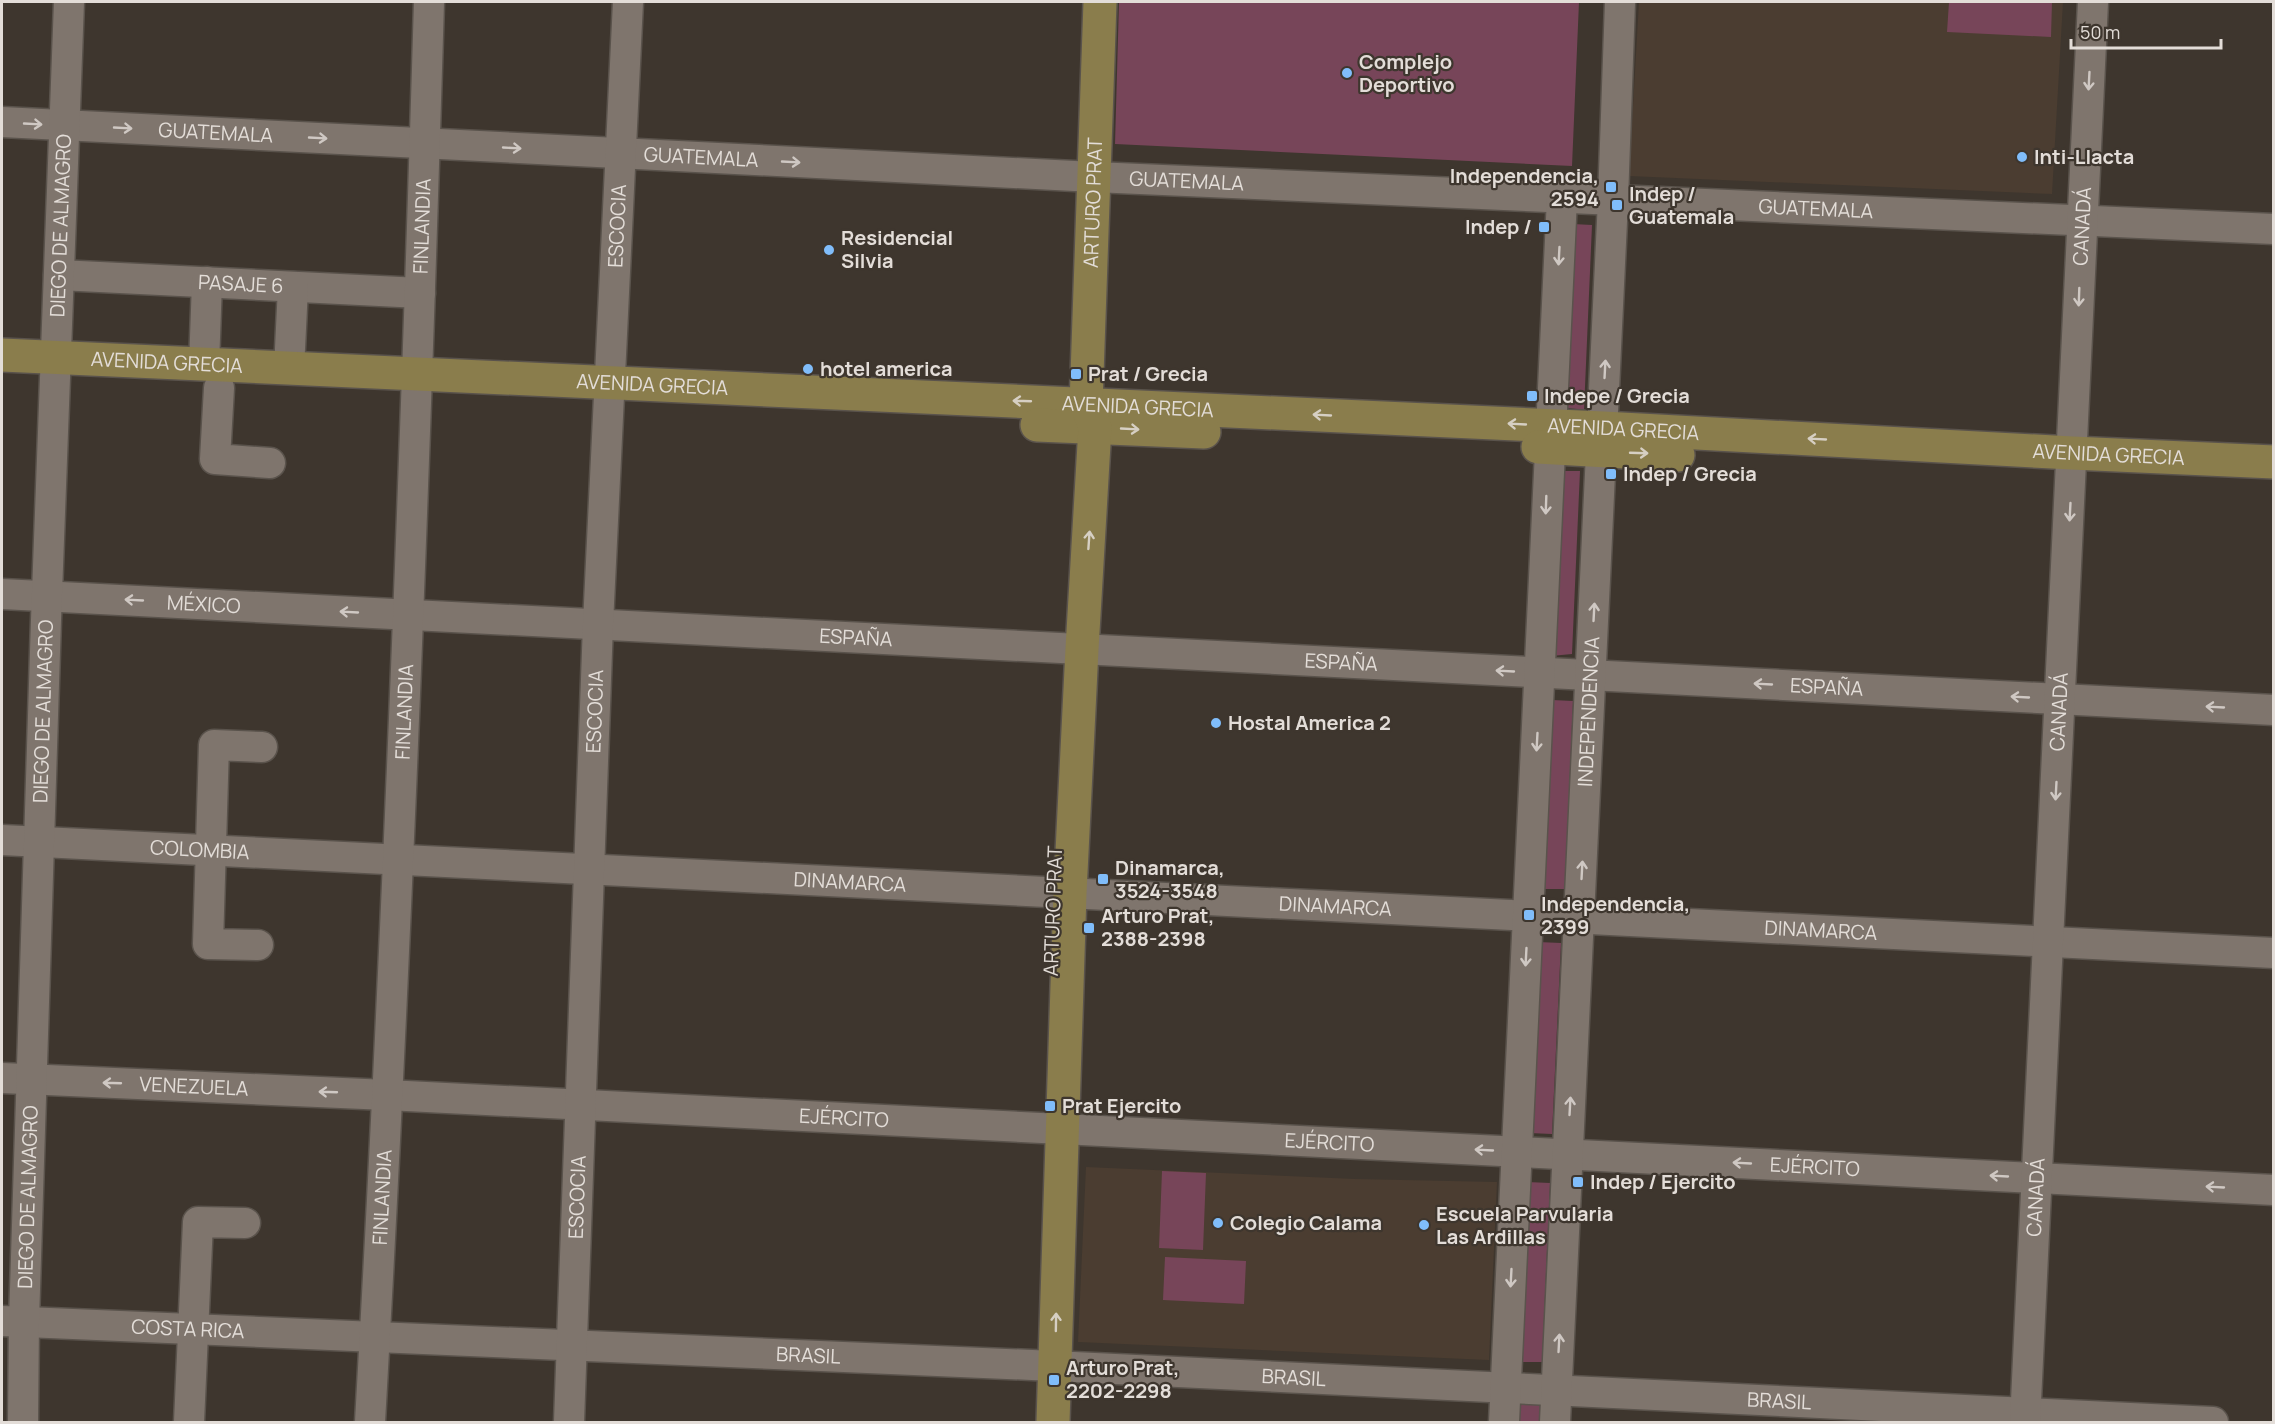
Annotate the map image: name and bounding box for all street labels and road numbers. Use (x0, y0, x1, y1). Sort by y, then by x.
street label: GUATEMALA (158, 116, 274, 149)
street label: DIEGO DE ALMAGRO (43, 133, 77, 318)
street label: ARTURO PRAT (1077, 137, 1108, 268)
street label: GUATEMALA (643, 140, 759, 173)
street label: GUATEMALA (1129, 165, 1245, 197)
street label: FINLANDIA (406, 177, 437, 274)
street label: ESCOCIA (601, 183, 632, 268)
street label: CANADÁ (2066, 186, 2097, 266)
street label: GUATEMALA (1758, 192, 1874, 224)
street label: PASAJE 6 (197, 268, 284, 299)
street label: AVENIDA GRECIA (90, 345, 244, 379)
street label: AVENIDA GRECIA (576, 367, 729, 401)
street label: AVENIDA GRECIA (1061, 389, 1215, 423)
street label: AVENIDA GRECIA (1547, 411, 1700, 446)
street label: AVENIDA GRECIA (2032, 437, 2186, 471)
street label: MÉXICO (166, 588, 241, 619)
street label: DIEGO DE ALMAGRO (26, 619, 59, 803)
street label: ESPAÑA (819, 622, 894, 652)
street label: INDEPENDENCIA (1571, 636, 1605, 788)
street label: ESPAÑA (1304, 647, 1379, 677)
street label: FINLANDIA (388, 663, 419, 760)
street label: ESCOCIA (579, 669, 609, 754)
street label: ESPAÑA (1789, 671, 1864, 702)
street label: CANADÁ (2043, 672, 2074, 752)
street label: COLOMBIA (149, 833, 250, 865)
street label: ARTURO PRAT (1037, 845, 1068, 977)
street label: DINAMARCA (793, 865, 907, 898)
street label: DINAMARCA (1278, 890, 1393, 922)
street label: DINAMARCA (1764, 914, 1878, 946)
street label: VENEZUELA (139, 1070, 249, 1102)
street label: EJÉRCITO (798, 1102, 890, 1133)
street label: DIEGO DE ALMAGRO (11, 1105, 44, 1289)
street label: EJÉRCITO (1284, 1126, 1375, 1158)
street label: FINLANDIA (366, 1148, 398, 1246)
street label: EJÉRCITO (1769, 1151, 1860, 1182)
street label: ESCOCIA (562, 1155, 592, 1239)
street label: CANADÁ (2020, 1157, 2051, 1237)
street label: COSTA RICA (131, 1313, 245, 1344)
street label: BRASIL (776, 1340, 841, 1370)
street label: BRASIL (1261, 1362, 1327, 1392)
street label: BRASIL (1746, 1386, 1812, 1416)

